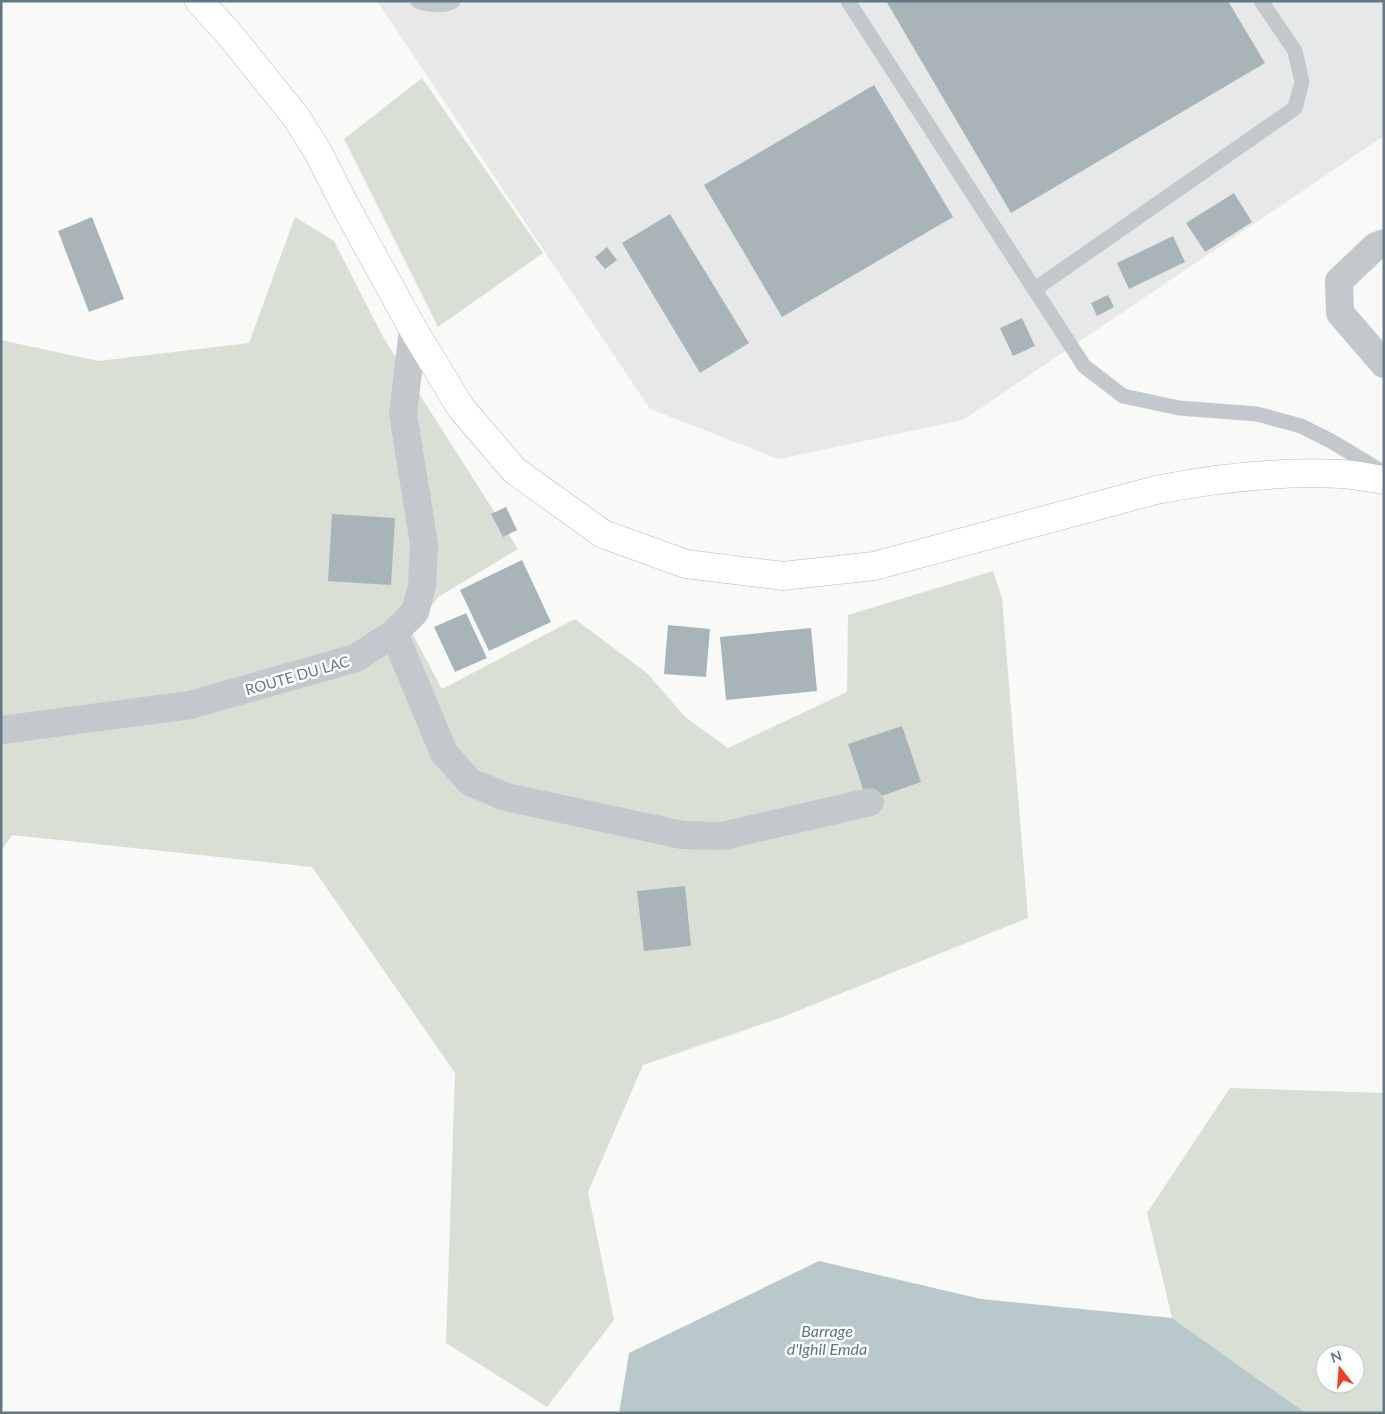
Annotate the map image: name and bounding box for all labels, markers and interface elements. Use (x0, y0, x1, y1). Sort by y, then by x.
street label: ROUTE DU LAC (243, 652, 351, 698)
water label: Barrage d'Ighil Emda (787, 1321, 867, 1358)
north arrow (1315, 1344, 1365, 1394)
text: N (1328, 1346, 1344, 1366)

